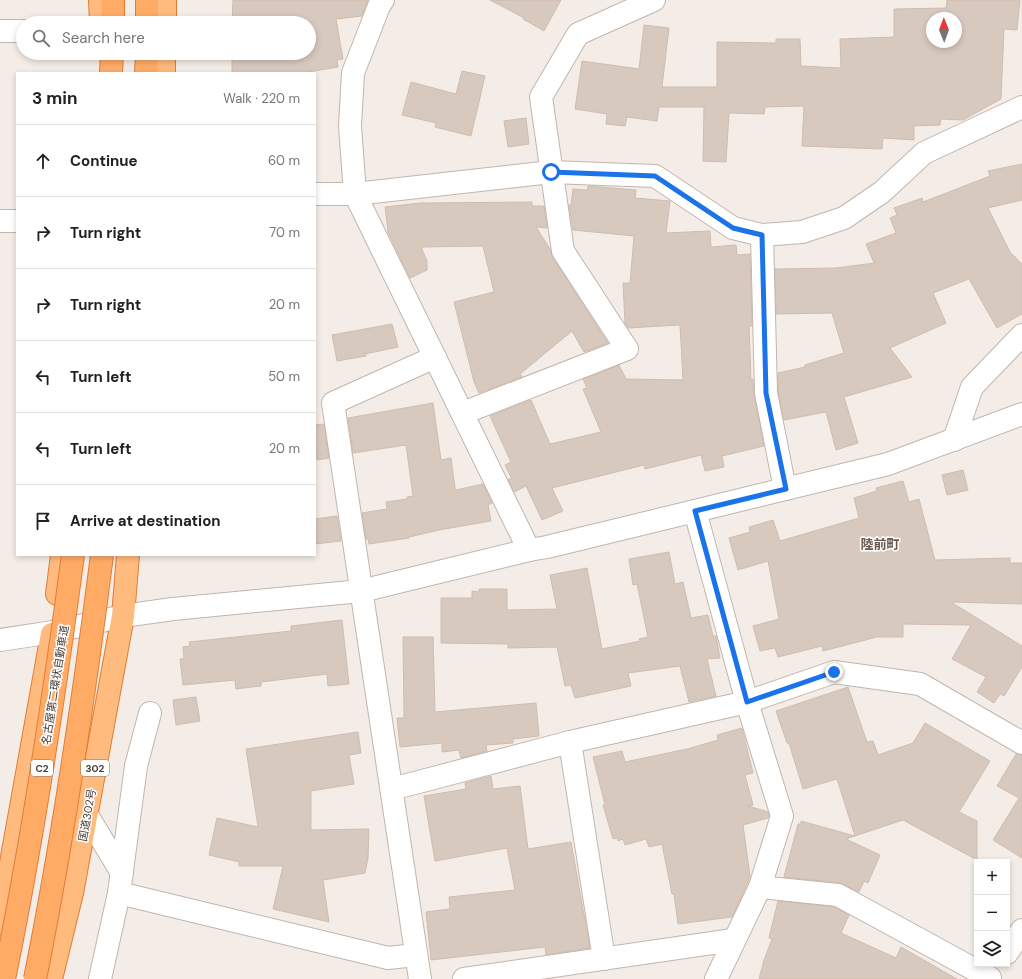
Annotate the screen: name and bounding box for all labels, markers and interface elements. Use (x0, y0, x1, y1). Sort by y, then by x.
north arrow (926, 12, 962, 48)
search box (16, 16, 316, 60)
icon: search (30, 27, 52, 49)
text: Search here (62, 28, 145, 48)
text: 3 min (32, 87, 77, 109)
text: Walk · 220 m (223, 90, 300, 107)
icon: ahead (32, 150, 54, 172)
text: Continue (70, 151, 138, 171)
text: 60 m (268, 152, 300, 169)
route start (542, 163, 560, 181)
icon: right (32, 222, 54, 244)
text: Turn right (70, 223, 141, 243)
text: 70 m (269, 224, 300, 241)
icon: right (32, 294, 54, 316)
text: Turn right (70, 295, 141, 315)
text: 20 m (269, 296, 300, 313)
icon: left (32, 366, 54, 388)
text: Turn left (70, 367, 131, 387)
text: 50 m (268, 368, 300, 385)
icon: left (32, 438, 54, 460)
text: Turn left (70, 439, 131, 459)
text: 20 m (269, 440, 300, 457)
icon: arrive (32, 510, 54, 532)
text: Arrive at destination (70, 511, 221, 531)
district label: 陸前町 (860, 536, 900, 553)
street label: 名古屋第二環状自動車道 (39, 624, 71, 746)
route end (825, 663, 843, 681)
road number: C2 (31, 760, 53, 776)
road number: 302 (81, 760, 109, 776)
street label: 国道302号 (75, 788, 99, 842)
map controls (974, 859, 1010, 967)
button: + (974, 859, 1010, 895)
button: − (974, 895, 1010, 931)
button: layers (974, 931, 1010, 967)

